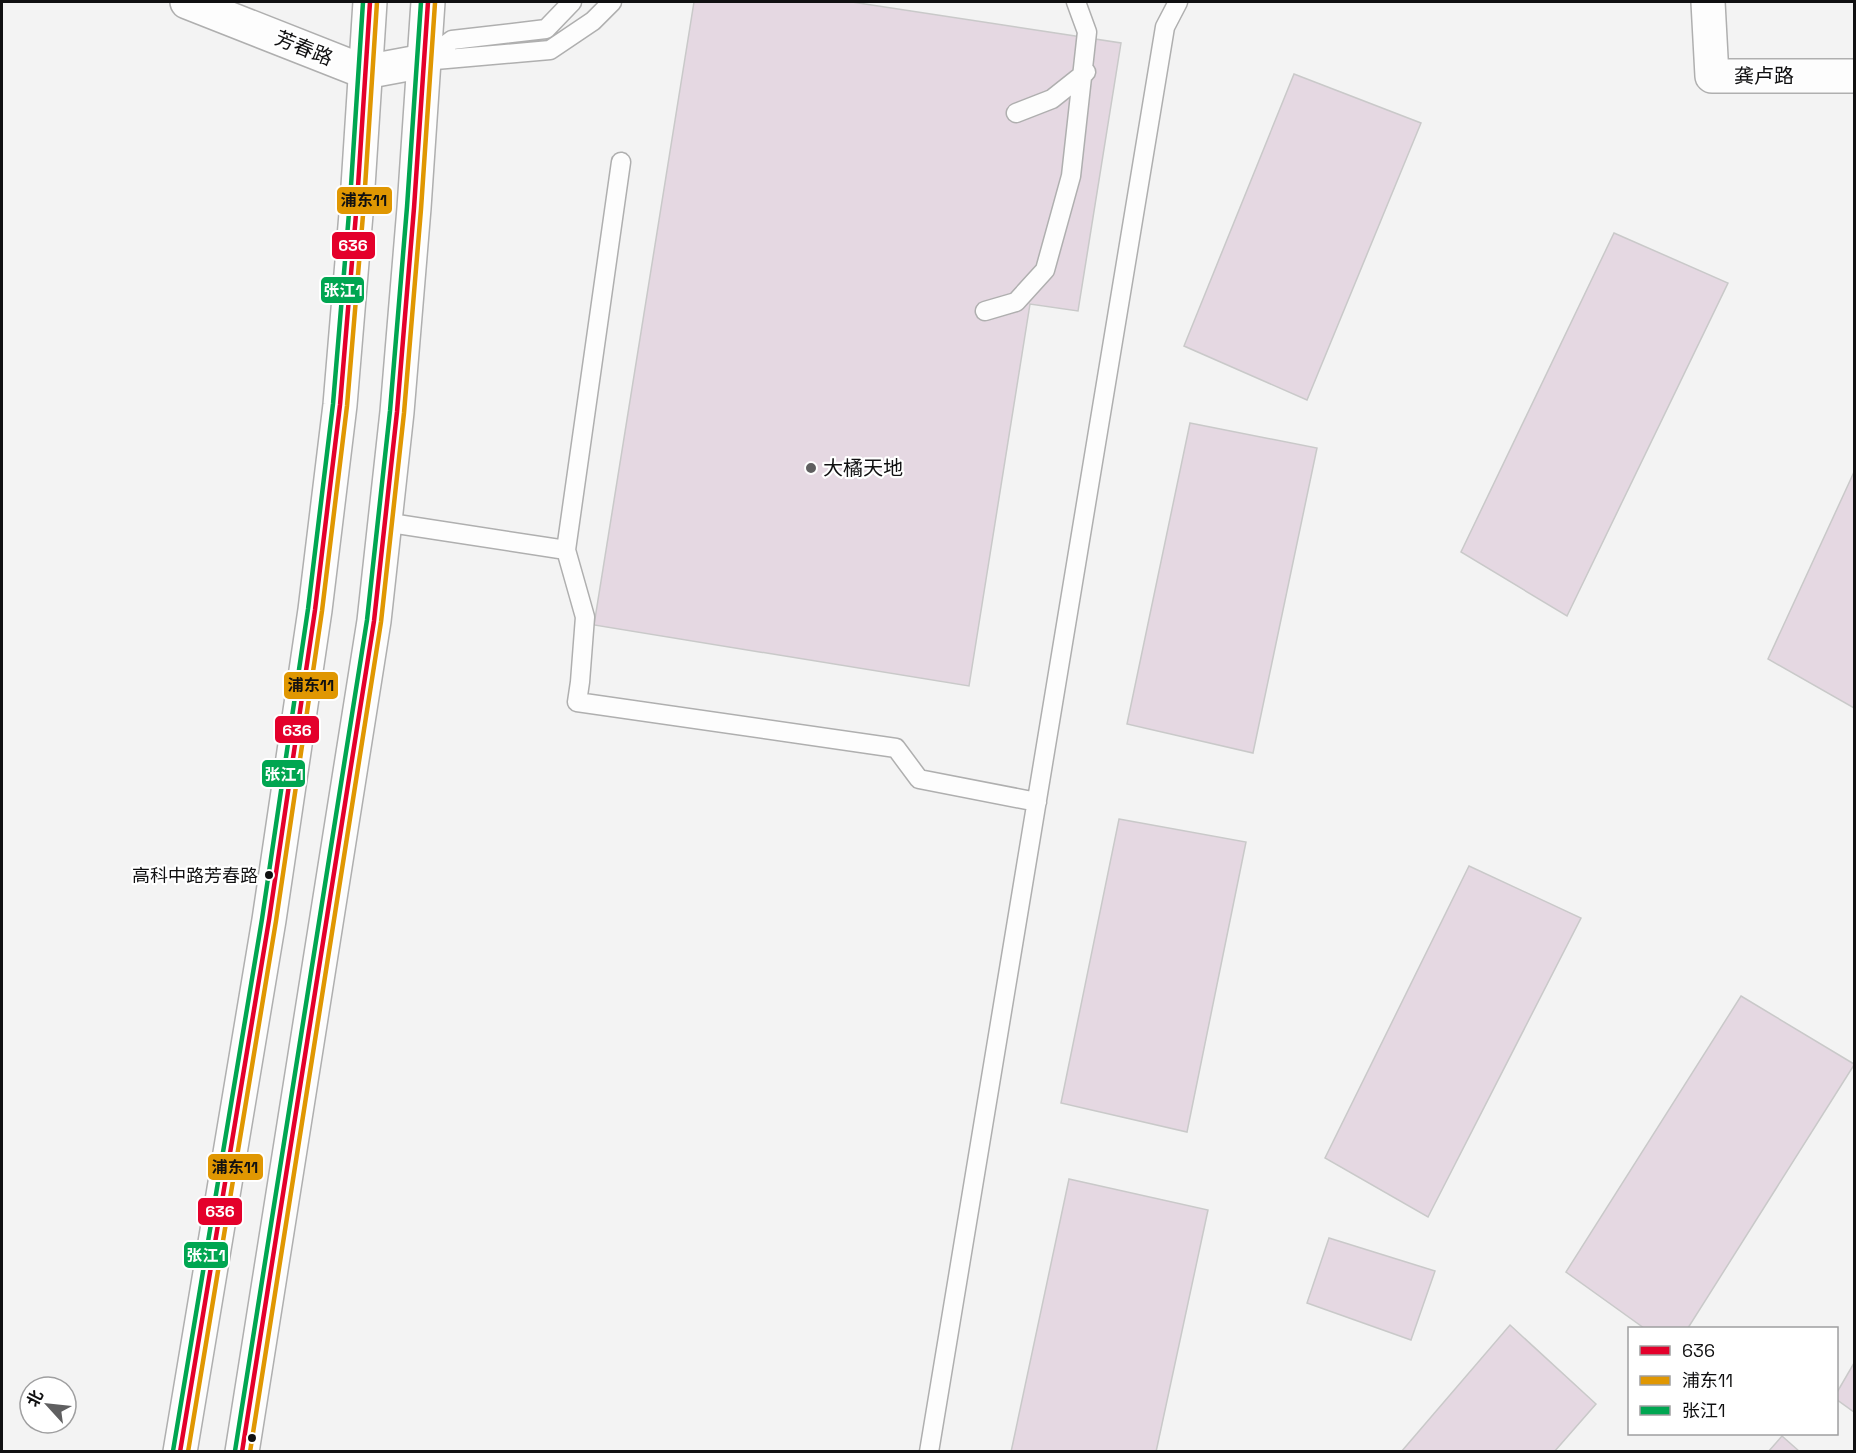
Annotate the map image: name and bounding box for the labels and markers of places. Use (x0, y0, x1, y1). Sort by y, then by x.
place label: 大橘天地 (823, 455, 903, 481)
marker: 大橘天地 (804, 461, 818, 475)
place label: 高科中路芳春路 (132, 864, 258, 887)
marker: 高科中路芳春路 (263, 869, 275, 881)
unlabelled marker (246, 1432, 258, 1444)

